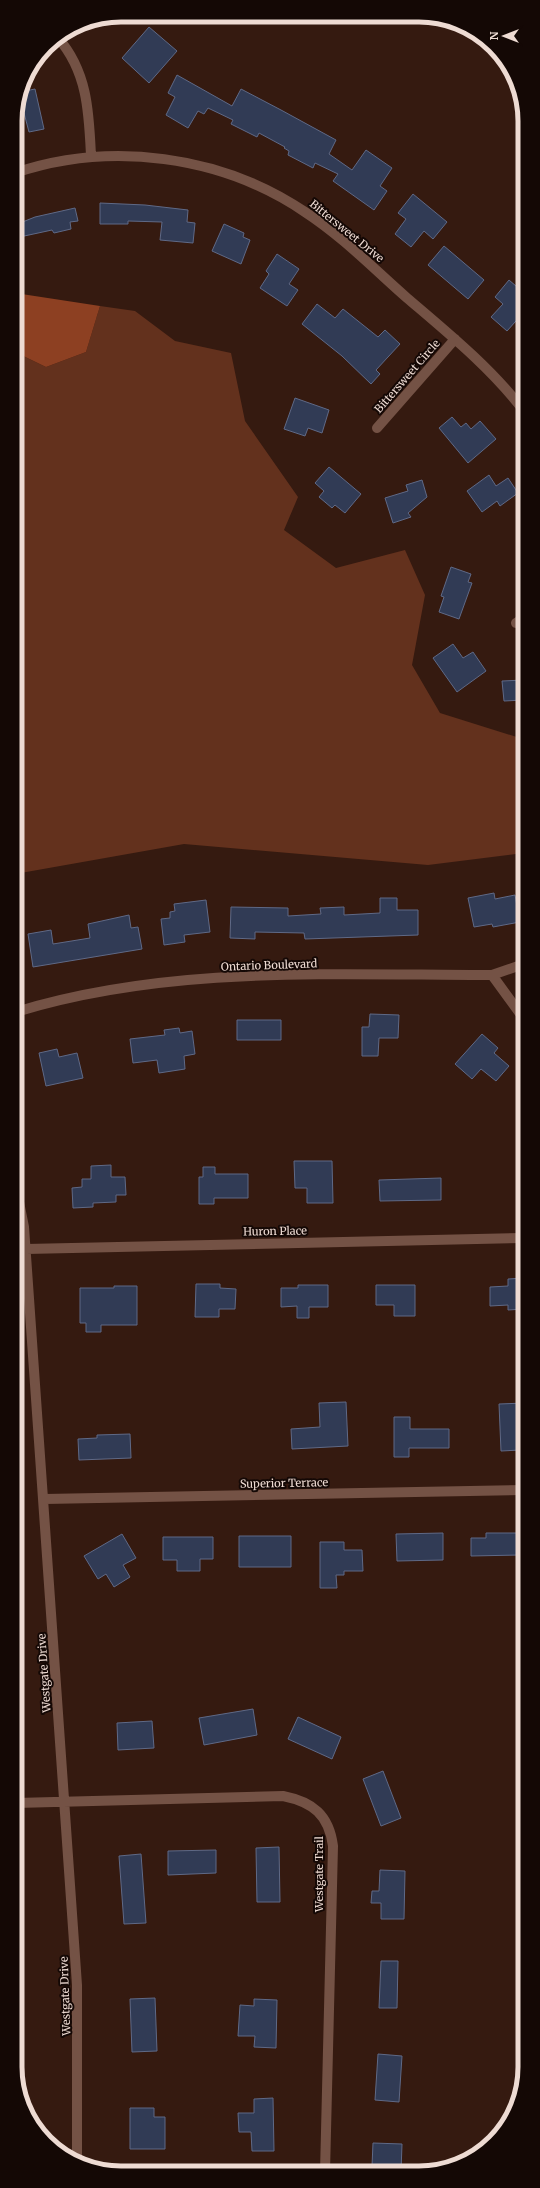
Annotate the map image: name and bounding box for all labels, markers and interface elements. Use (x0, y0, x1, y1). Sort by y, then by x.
north arrow (484, 16, 524, 56)
text: N (487, 31, 501, 40)
street label: Bittersweet Drive (307, 197, 387, 265)
street label: Bittersweet Circle (371, 336, 443, 416)
street label: Ontario Boulevard (221, 956, 318, 974)
street label: Huron Place (243, 1223, 307, 1239)
street label: Superior Terrace (240, 1475, 329, 1491)
street label: Westgate Drive (34, 1633, 54, 1714)
street label: Westgate Trail (312, 1835, 326, 1913)
street label: Westgate Drive (57, 1956, 73, 2037)

